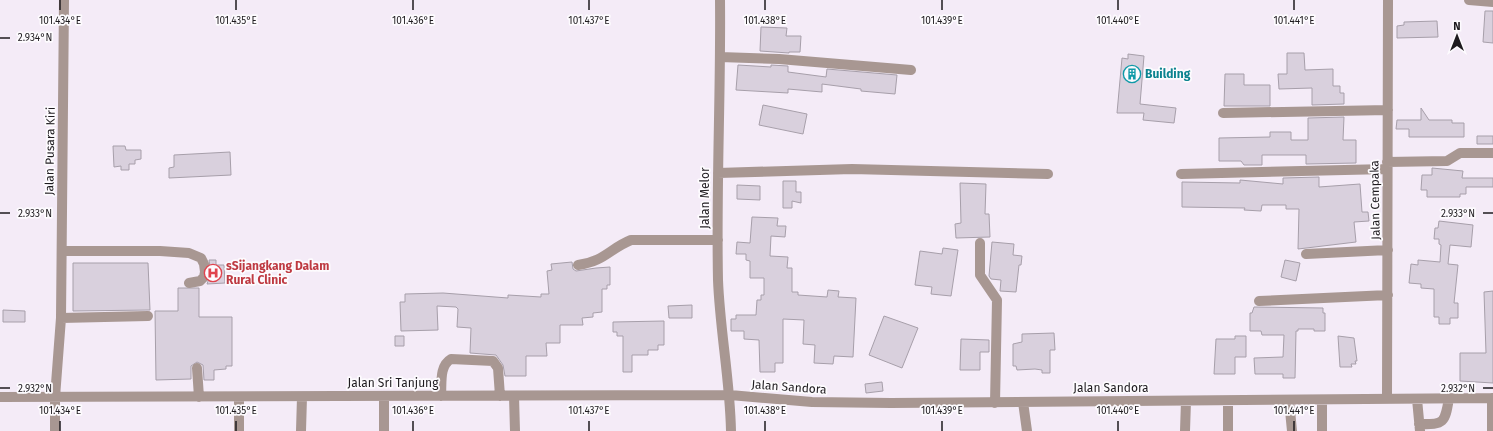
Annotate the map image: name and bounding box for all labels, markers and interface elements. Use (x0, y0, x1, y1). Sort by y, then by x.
text: 101.434°E (39, 15, 81, 27)
text: 101.435°E (215, 15, 257, 27)
text: 101.436°E (392, 15, 434, 27)
text: 101.437°E (568, 15, 610, 27)
text: 101.438°E (744, 15, 786, 27)
text: 101.439°E (921, 15, 963, 27)
text: 101.440°E (1097, 15, 1139, 27)
text: 101.441°E (1273, 15, 1315, 27)
north arrow (1437, 16, 1477, 56)
text: N (1453, 20, 1461, 33)
text: 2.934°N (18, 32, 52, 44)
building icon: Building (1122, 64, 1142, 84)
place label: Building (1145, 67, 1191, 81)
street label: Jalan Pusara Kiri (42, 107, 58, 195)
street label: Jalan Cempaka (1367, 160, 1383, 240)
street label: Jalan Melor (698, 167, 712, 229)
text: 2.933°N (18, 208, 52, 220)
text: 2.933°N (1441, 208, 1475, 220)
place label: sSijangkang Dalam Rural Clinic (226, 259, 329, 287)
hospital icon: sSijangkang Dalam Rural Clinic (203, 263, 223, 283)
street label: Jalan Sri Tanjung (348, 376, 439, 390)
street label: Jalan Sandora (751, 377, 827, 397)
street label: Jalan Sandora (1073, 381, 1149, 395)
text: 2.932°N (18, 383, 52, 395)
text: 2.932°N (1441, 383, 1475, 395)
text: 101.434°E (39, 405, 81, 417)
text: 101.435°E (215, 405, 257, 417)
text: 101.436°E (392, 405, 434, 417)
text: 101.437°E (568, 405, 610, 417)
text: 101.438°E (744, 405, 786, 417)
text: 101.439°E (921, 405, 963, 417)
text: 101.440°E (1097, 405, 1139, 417)
text: 101.441°E (1273, 405, 1315, 417)

